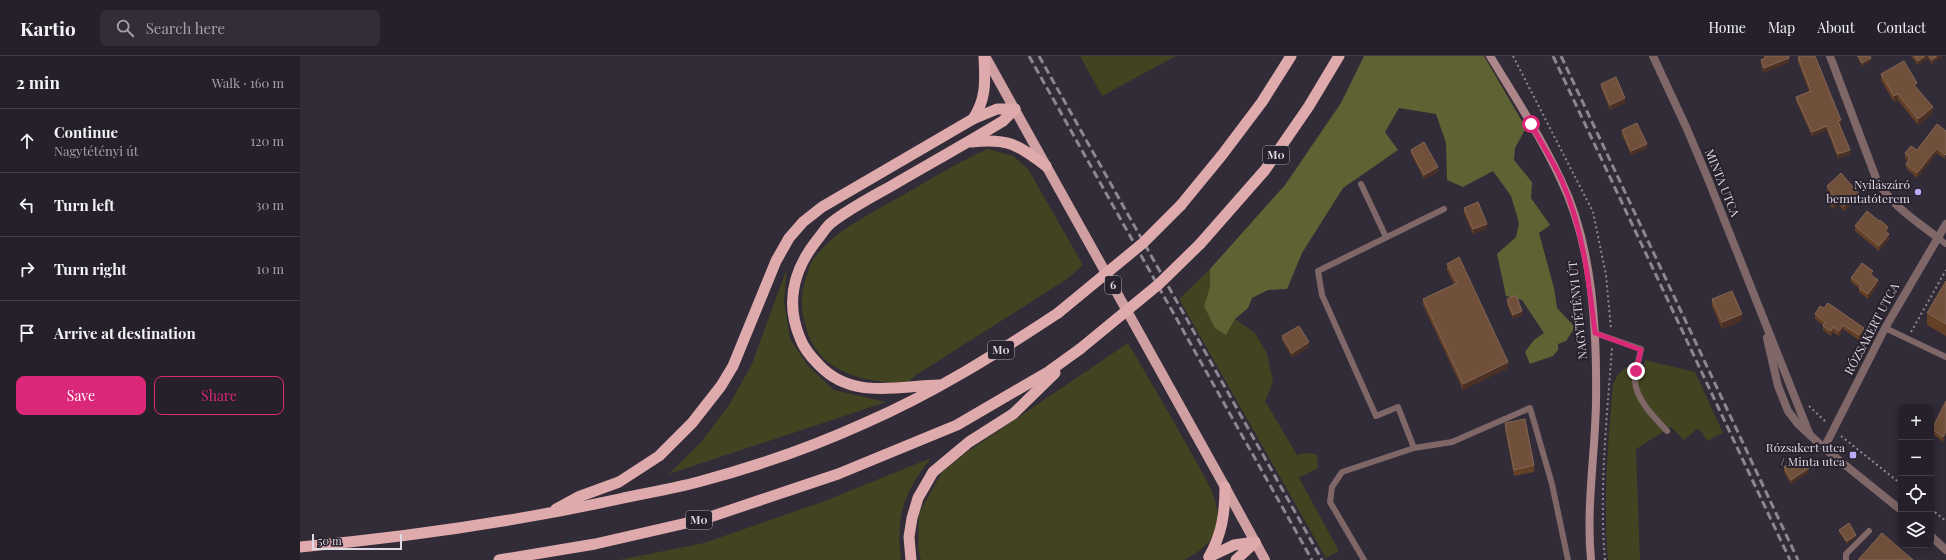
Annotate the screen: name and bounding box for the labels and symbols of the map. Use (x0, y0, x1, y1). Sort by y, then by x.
route start (1522, 115, 1540, 133)
road number: M0 (1263, 146, 1289, 164)
street label: MINTA UTCA (1702, 146, 1744, 219)
place label: Nyílászáró bemutatóterem (1826, 176, 1910, 206)
marker: Nyílászáró bemutatóterem (1913, 187, 1923, 197)
street label: NAGYTÉTÉNYI ÚT (1564, 259, 1590, 360)
road number: 6 (1105, 276, 1121, 294)
street label: RÓZSAKERT UTCA (1840, 279, 1902, 377)
road number: M0 (988, 341, 1014, 359)
route end (1627, 362, 1645, 380)
place label: Rózsakert utca / Minta utca (1766, 439, 1845, 469)
marker: Rózsakert utca / Minta utca (1848, 450, 1858, 460)
road number: M0 (686, 511, 712, 529)
scale bar (312, 532, 402, 551)

